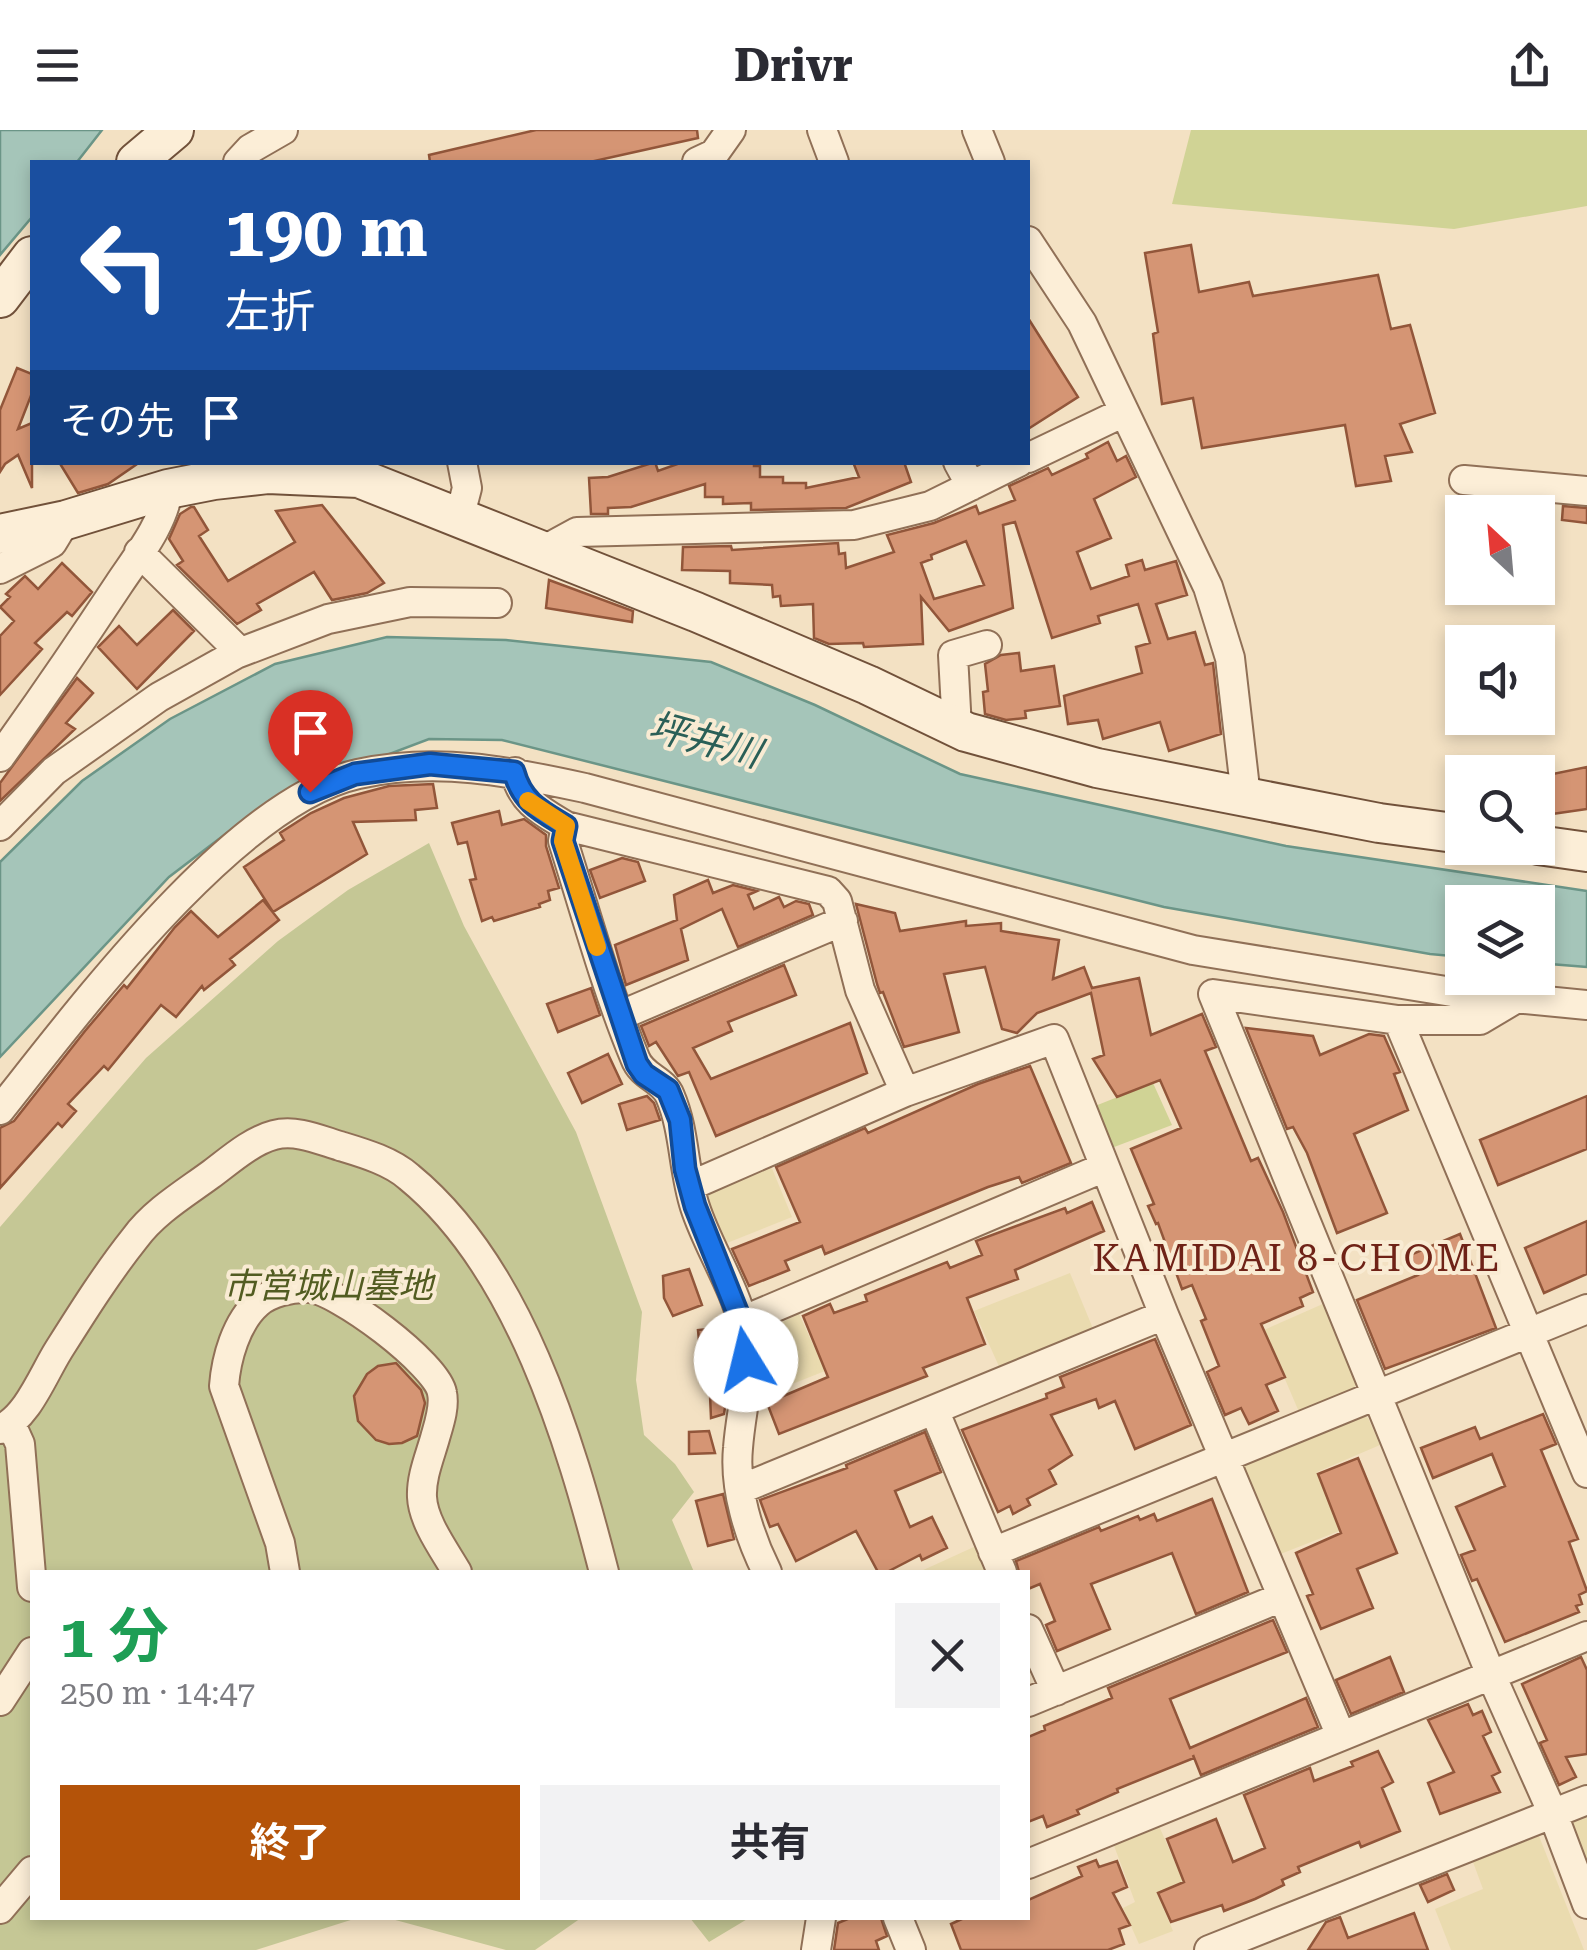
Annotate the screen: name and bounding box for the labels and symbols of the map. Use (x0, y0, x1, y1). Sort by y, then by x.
north arrow (1445, 495, 1555, 605)
pin (268, 690, 353, 793)
water label: 坪井川 (644, 704, 770, 777)
district label: KAMIDAI 8-CHOME (1092, 1236, 1502, 1280)
park label: 市営城山墓地 (223, 1266, 436, 1307)
position arrow (694, 1308, 798, 1412)

